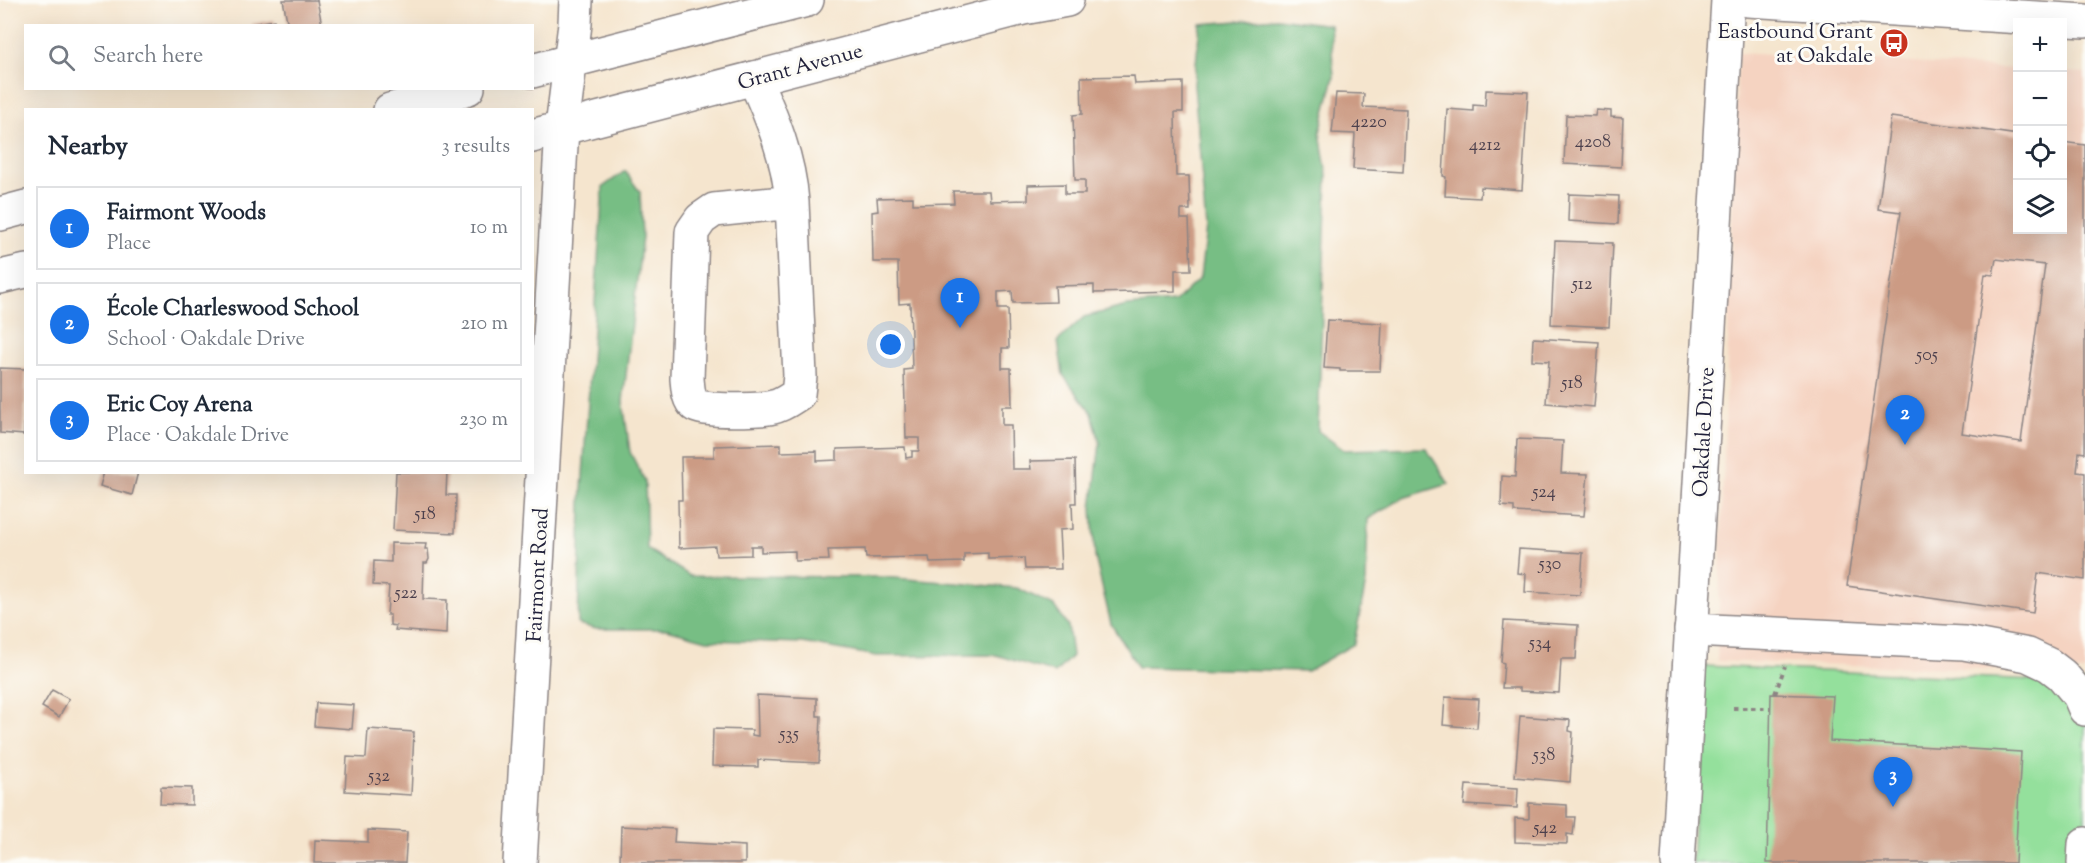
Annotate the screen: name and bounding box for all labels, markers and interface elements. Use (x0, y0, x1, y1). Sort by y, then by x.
place label: Eastbound Grant at Oakdale (1718, 18, 1873, 72)
map controls (2013, 18, 2067, 234)
button: + (2013, 18, 2067, 72)
search box (24, 24, 534, 90)
bus stop icon: Eastbound Grant at Oakdale (1878, 27, 1910, 59)
street label: Grant Avenue (734, 37, 867, 99)
icon: search (45, 41, 78, 74)
text: Search here (93, 41, 203, 73)
button: − (2013, 72, 2067, 126)
house number: 4220 (1351, 110, 1387, 136)
button: locate (2013, 126, 2067, 180)
text: Nearby (48, 129, 128, 166)
house number: 4208 (1575, 130, 1611, 156)
text: 3 results (441, 133, 510, 162)
house number: 4212 (1469, 133, 1502, 159)
button: layers (2013, 180, 2067, 234)
text: Fairmont Woods (107, 198, 266, 230)
text: 1 (66, 214, 73, 243)
text: 10 m (470, 214, 508, 243)
text: Place (107, 230, 151, 259)
house number: 512 (1571, 272, 1593, 298)
pin: 1 (940, 278, 980, 328)
text: École Charleswood School (107, 294, 359, 326)
text: 2 (65, 310, 74, 339)
text: 210 m (461, 310, 508, 339)
text: School · Oakdale Drive (107, 326, 305, 355)
your location (876, 330, 905, 359)
house number: 505 (1915, 343, 1938, 369)
street label: Oakdale Drive (1687, 366, 1723, 498)
house number: 518 (1560, 371, 1583, 397)
text: Eric Coy Arena (107, 390, 253, 422)
pin: 2 (1886, 396, 1924, 445)
text: 3 (65, 406, 74, 435)
text: 230 m (459, 406, 508, 435)
text: Place · Oakdale Drive (107, 422, 289, 451)
house number: 524 (1531, 480, 1556, 506)
house number: 518 (413, 502, 436, 528)
street label: Fairmont Road (520, 507, 558, 643)
house number: 530 (1538, 552, 1561, 578)
house number: 522 (393, 581, 418, 607)
house number: 534 (1528, 631, 1551, 657)
house number: 535 (778, 722, 799, 748)
house number: 538 (1532, 743, 1555, 769)
pin: 3 (1874, 758, 1912, 807)
house number: 532 (367, 764, 390, 790)
house number: 542 (1532, 816, 1557, 842)

